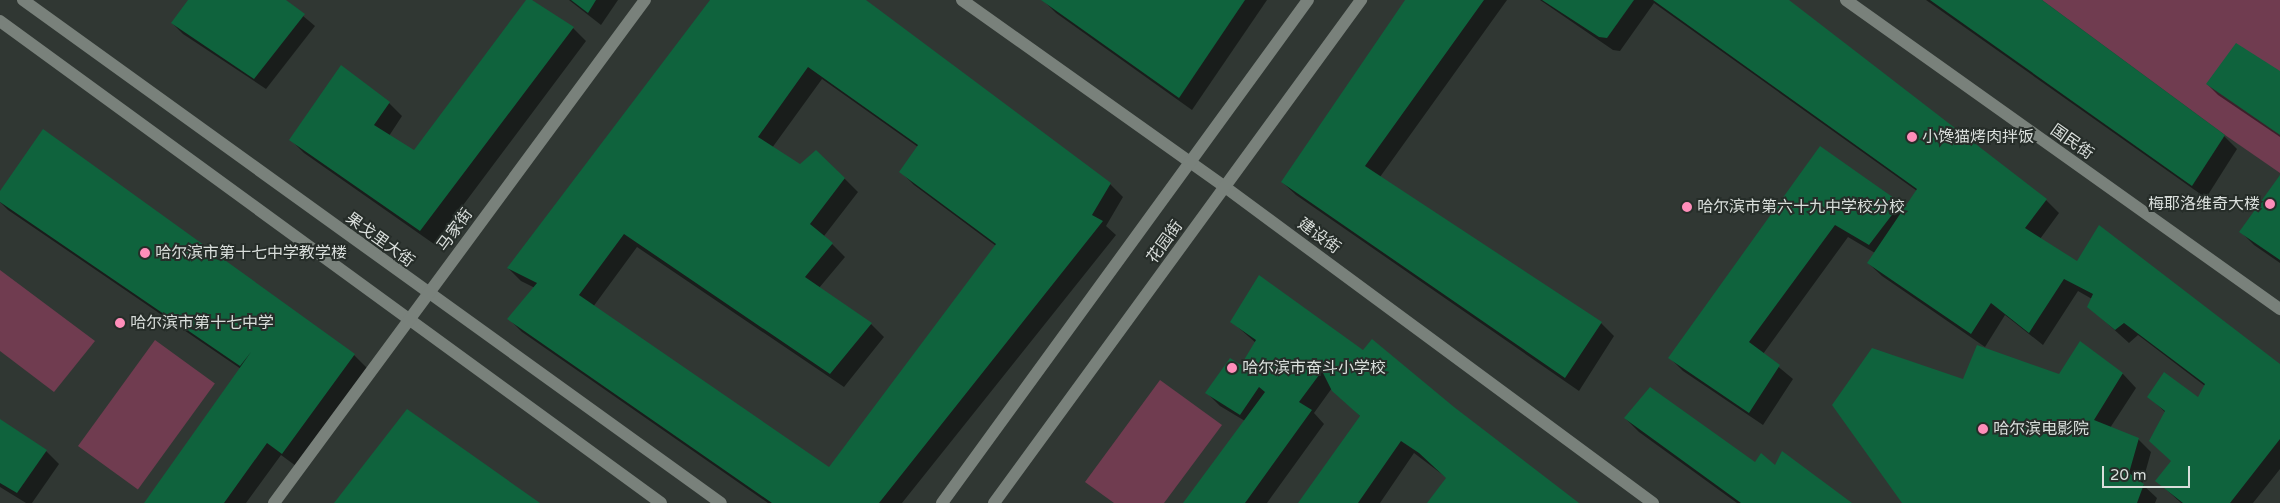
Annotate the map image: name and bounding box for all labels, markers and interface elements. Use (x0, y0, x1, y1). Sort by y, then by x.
street label: 国民街 (2047, 120, 2097, 164)
place label: 小馋猫烤肉拌饭 (1922, 127, 2034, 147)
marker: 小馋猫烤肉拌饭 (1906, 131, 1918, 143)
place label: 梅耶洛维奇大楼 (2148, 194, 2260, 214)
place label: 哈尔滨市第六十九中学校分校 (1697, 197, 1905, 217)
marker: 梅耶洛维奇大楼 (2264, 198, 2276, 210)
marker: 哈尔滨市第六十九中学校分校 (1681, 201, 1693, 213)
street label: 马家街 (433, 205, 477, 255)
street label: 果戈里大街 (342, 209, 418, 271)
street label: 建设街 (1294, 214, 1344, 258)
street label: 花园街 (1143, 217, 1187, 267)
place label: 哈尔滨市第十七中学教学楼 (155, 243, 347, 263)
marker: 哈尔滨市第十七中学教学楼 (139, 247, 151, 259)
place label: 哈尔滨市第十七中学 (130, 313, 274, 333)
marker: 哈尔滨市第十七中学 (114, 317, 126, 329)
place label: 哈尔滨市奋斗小学校 (1242, 358, 1386, 378)
marker: 哈尔滨市奋斗小学校 (1226, 362, 1238, 374)
place label: 哈尔滨电影院 (1993, 419, 2089, 439)
marker: 哈尔滨电影院 (1977, 423, 1989, 435)
scale bar (2105, 456, 2192, 488)
text: 20 m (2110, 466, 2147, 484)

